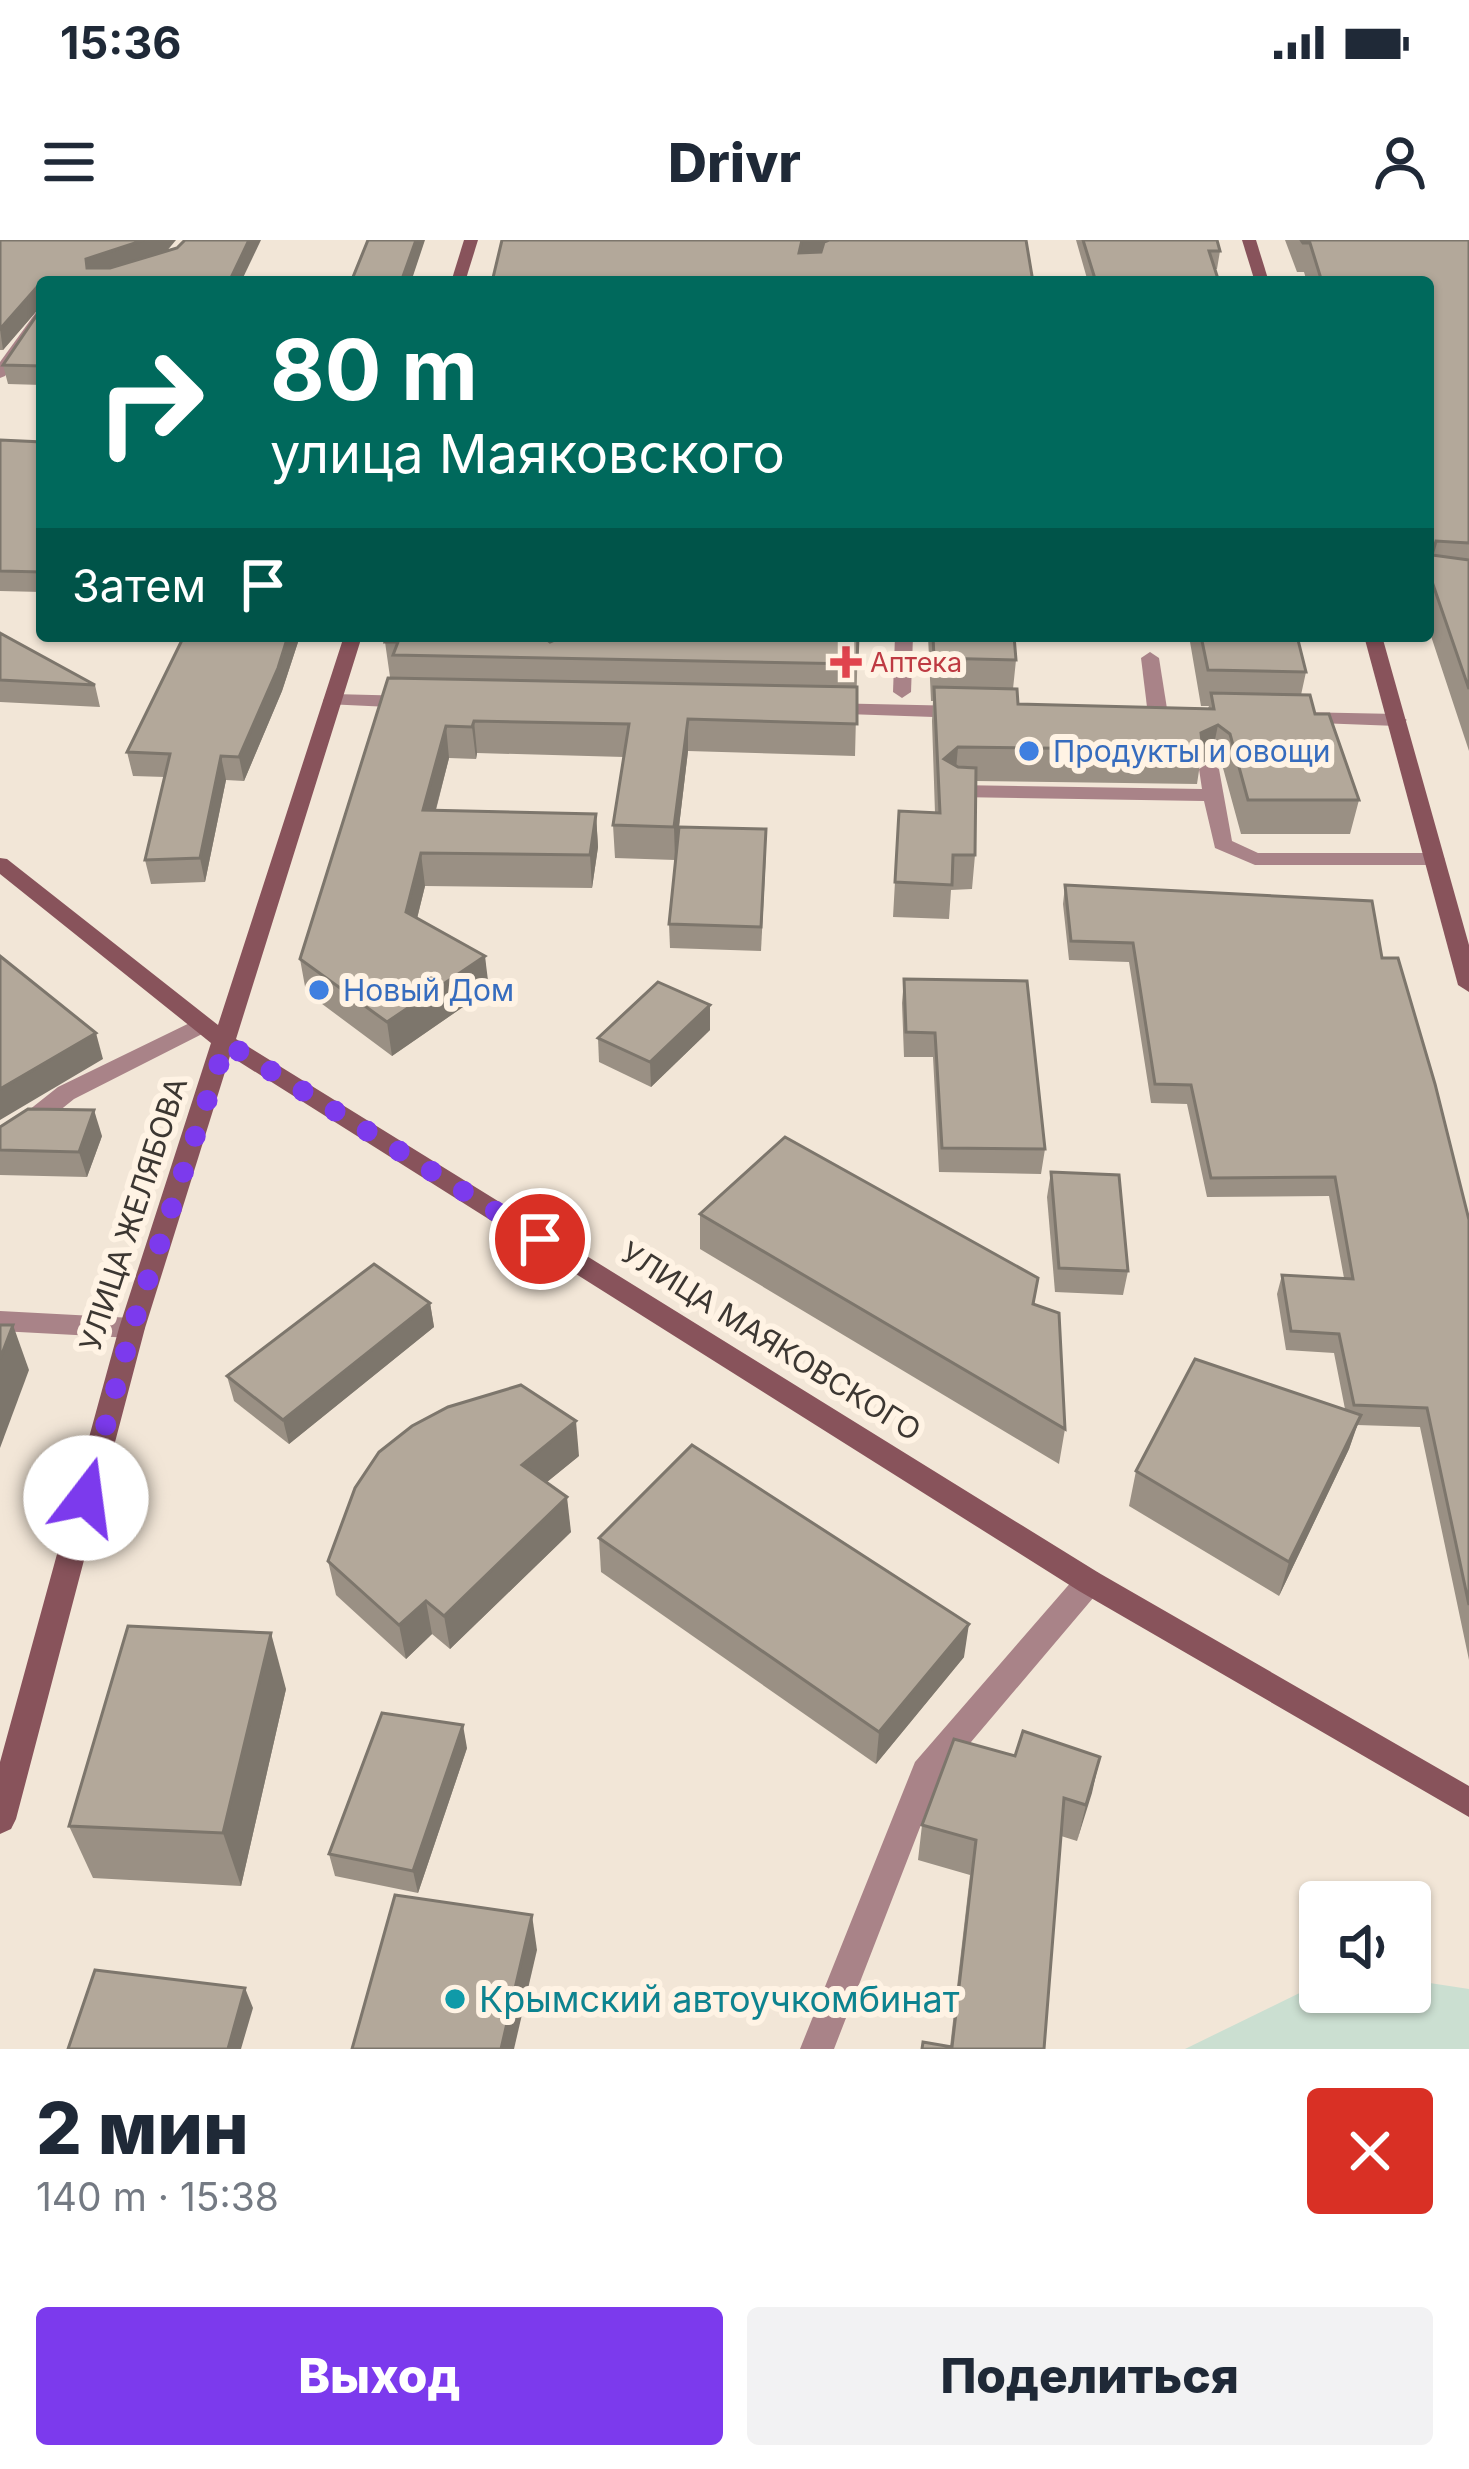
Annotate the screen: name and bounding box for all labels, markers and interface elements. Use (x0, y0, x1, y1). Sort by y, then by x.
text: 15:36 (60, 15, 181, 70)
icon: menu (36, 129, 102, 195)
icon: person (1367, 129, 1433, 195)
text: Drivr (668, 130, 801, 195)
text: 80 m (270, 319, 478, 420)
icon: right (72, 324, 228, 480)
text: улица Маяковского (270, 421, 785, 486)
icon: arrive (230, 552, 296, 618)
text: Затем (72, 558, 206, 613)
place label: Аптека (870, 646, 962, 679)
marker: Аптека (833, 649, 859, 675)
place label: Продукты и овощи (1053, 733, 1331, 769)
marker: Продукты и овощи (1016, 738, 1042, 764)
place label: Новый Дом (343, 972, 514, 1008)
marker: Новый Дом (306, 977, 332, 1003)
street label: УЛИЦА ЖЕЛЯБОВА (72, 1072, 194, 1356)
pin (489, 1188, 591, 1290)
icon: arrive (507, 1206, 573, 1272)
street label: УЛИЦА МАЯКОВСКОГО (614, 1234, 928, 1448)
position arrow (23, 1435, 149, 1561)
map controls (1299, 1881, 1431, 2013)
button: sound (1299, 1881, 1431, 2013)
place label: Крымский автоучкомбинат (479, 1977, 960, 2021)
marker: Крымский автоучкомбинат (442, 1986, 468, 2012)
text: 2 мин (36, 2084, 249, 2171)
button: close (1307, 2088, 1433, 2214)
text: 140 m · 15:38 (36, 2173, 279, 2220)
button: Выход (36, 2307, 723, 2445)
button: Поделиться (747, 2307, 1433, 2445)

